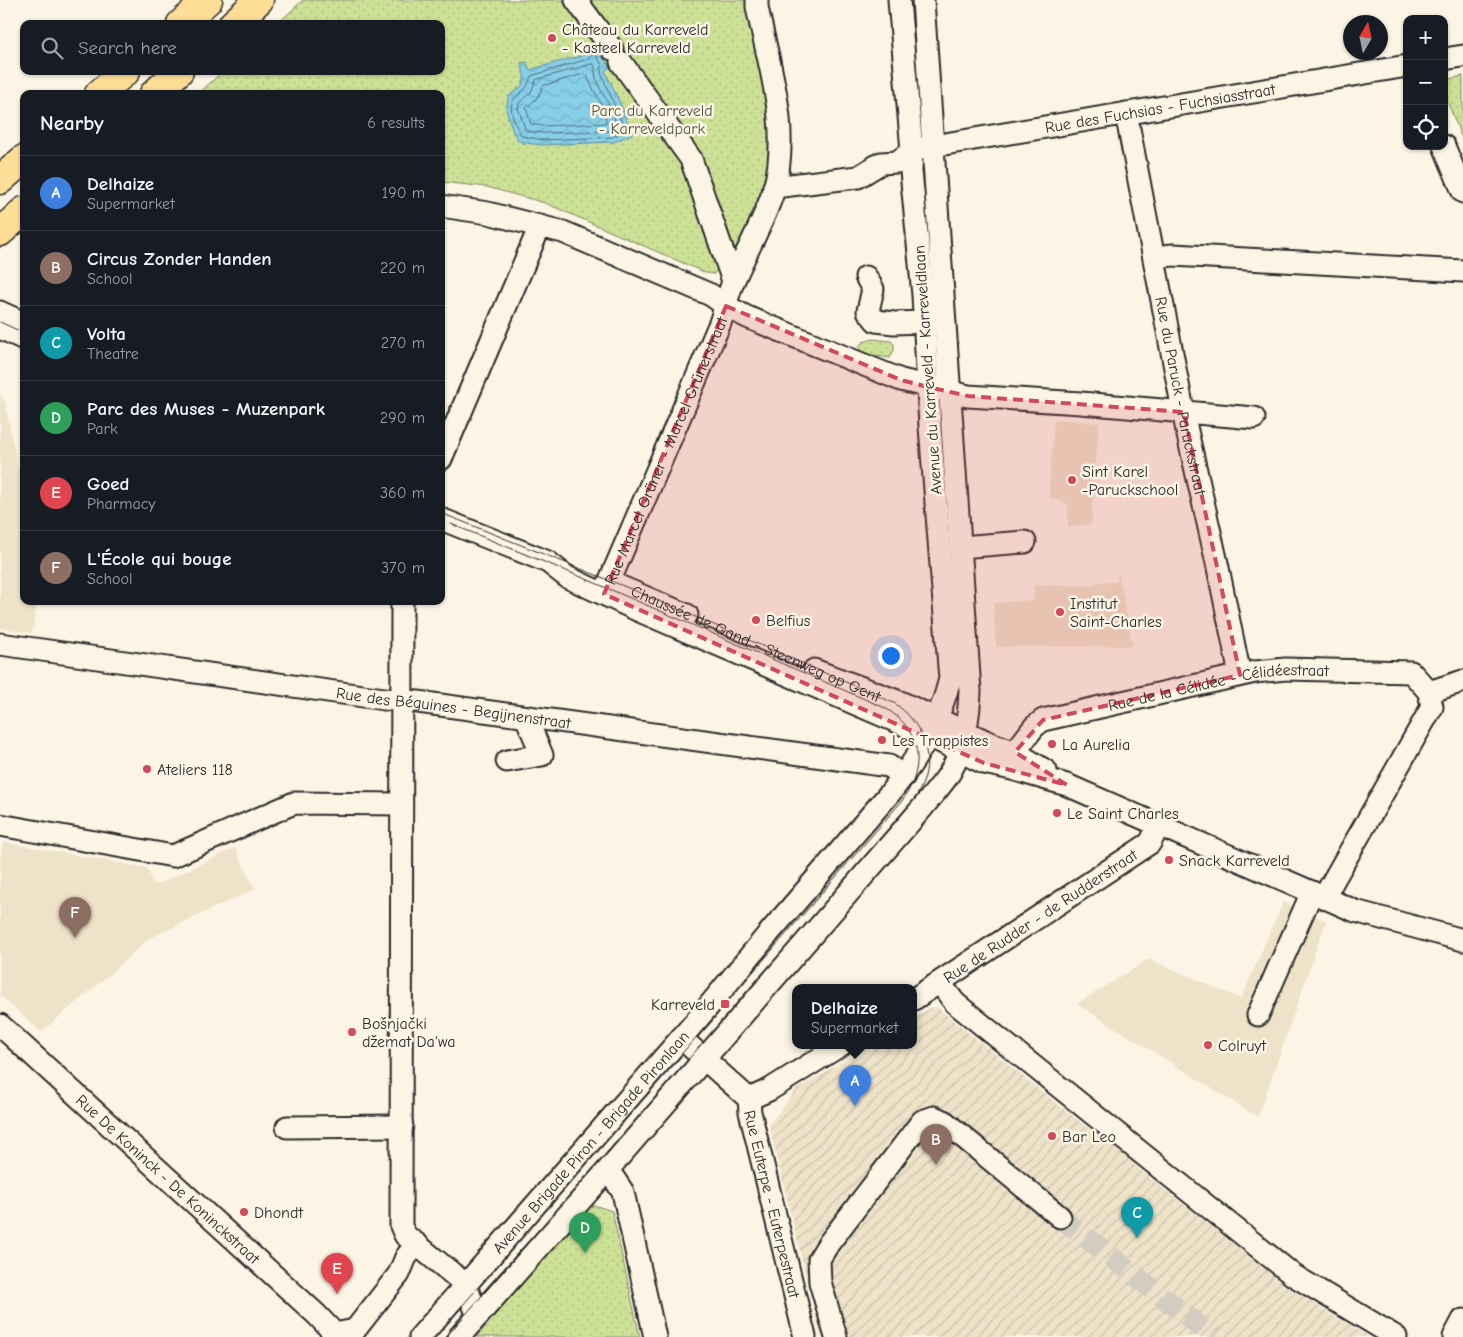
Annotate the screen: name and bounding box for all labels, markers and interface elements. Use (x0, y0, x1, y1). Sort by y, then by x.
north arrow (1343, 15, 1388, 60)
map controls (1403, 15, 1448, 150)
button: + (1403, 15, 1448, 60)
search box (20, 20, 445, 75)
place label: Château du Karreveld - Kasteel Karreveld (562, 21, 709, 57)
marker: Château du Karreveld - Kasteel Karreveld (546, 32, 558, 44)
icon: search (38, 34, 66, 62)
text: Search here (78, 37, 177, 59)
button: − (1403, 60, 1448, 105)
street label: Rue des Fuchsias - Fuchsiasstraat (1044, 80, 1277, 137)
park label: Parc du Karreveld - Karreveldpark (591, 102, 713, 138)
button: locate (1403, 105, 1448, 150)
text: Nearby (40, 111, 104, 135)
text: 6 results (367, 114, 425, 132)
text: Delhaize (87, 173, 154, 195)
text: A (52, 184, 60, 202)
text: 190 m (382, 184, 425, 202)
text: Supermarket (87, 195, 175, 213)
street label: Avenue du Karreveld - Karreveldlaan (910, 245, 946, 495)
text: Circus Zonder Handen (87, 248, 272, 270)
text: B (51, 259, 61, 277)
text: 220 m (380, 259, 425, 277)
text: School (87, 270, 133, 288)
street label: Rue du Paruck - Paruckstraat (1151, 295, 1209, 497)
street label: Rue Marcel Grüner - Marcel Grünerstraat (601, 314, 732, 588)
text: Volta (87, 323, 126, 345)
text: C (51, 334, 61, 352)
text: 270 m (381, 334, 425, 352)
text: Theatre (87, 345, 139, 363)
text: Parc des Muses - Muzenpark (87, 398, 325, 420)
text: D (51, 409, 61, 427)
text: 290 m (380, 409, 425, 427)
text: Park (87, 420, 118, 438)
place label: Sint Karel -Paruckschool (1082, 463, 1178, 499)
text: Goed (87, 473, 129, 495)
marker: Sint Karel -Paruckschool (1066, 474, 1078, 486)
text: E (51, 484, 61, 502)
text: 360 m (380, 484, 425, 502)
text: Pharmacy (87, 495, 156, 513)
text: L'École qui bouge (87, 548, 232, 570)
text: F (51, 559, 61, 577)
text: 370 m (381, 559, 425, 577)
text: School (87, 570, 133, 588)
street label: Chaussée de Gand - Steenweg op Gent (628, 582, 884, 706)
place label: Institut Saint-Charles (1070, 595, 1162, 631)
marker: Institut Saint-Charles (1054, 606, 1066, 618)
place label: Belfius (766, 612, 811, 630)
marker: Belfius (750, 614, 762, 626)
your location (878, 643, 904, 669)
street label: Rue de la Célidée - Célidéestraat (1106, 661, 1330, 715)
street label: Rue des Béguines - Begijnenstraat (335, 684, 572, 733)
place label: Les Trappistes (892, 732, 989, 750)
marker: Les Trappistes (876, 734, 888, 746)
place label: La Aurelia (1062, 736, 1130, 754)
marker: La Aurelia (1046, 738, 1058, 750)
place label: Ateliers 118 (157, 761, 233, 779)
marker: Ateliers 118 (141, 763, 153, 775)
place label: Le Saint Charles (1067, 805, 1179, 823)
marker: Le Saint Charles (1051, 807, 1063, 819)
street label: Rue de Rudder - de Rudderstraat (940, 846, 1141, 987)
place label: Snack Karreveld (1179, 852, 1290, 870)
marker: Snack Karreveld (1163, 854, 1175, 866)
pin: F (59, 897, 91, 938)
popup (792, 984, 917, 1049)
place label: Karreveld (651, 996, 715, 1014)
text: Delhaize (811, 997, 878, 1019)
marker: Karreveld (719, 998, 731, 1010)
place label: Bošnjački džemat Da'wa (362, 1015, 455, 1051)
text: Supermarket (811, 1019, 898, 1037)
marker: Bošnjački džemat Da'wa (346, 1026, 358, 1038)
street label: Avenue Brigade Piron - Brigade Pironlaan (489, 1028, 693, 1257)
place label: Colruyt (1218, 1037, 1266, 1055)
marker: Colruyt (1202, 1039, 1214, 1051)
pin: A (839, 1065, 871, 1106)
street label: Rue De Koninck - De Koninckstraat (72, 1091, 263, 1268)
street label: Rue Euterpe - Euterpestraat (740, 1109, 803, 1300)
pin: B (920, 1124, 952, 1165)
place label: Bar Leo (1062, 1128, 1116, 1146)
marker: Bar Leo (1046, 1130, 1058, 1142)
pin: C (1121, 1197, 1153, 1238)
place label: Dhondt (254, 1204, 303, 1222)
marker: Dhondt (238, 1206, 250, 1218)
pin: D (569, 1212, 601, 1253)
pin: E (321, 1253, 353, 1294)

